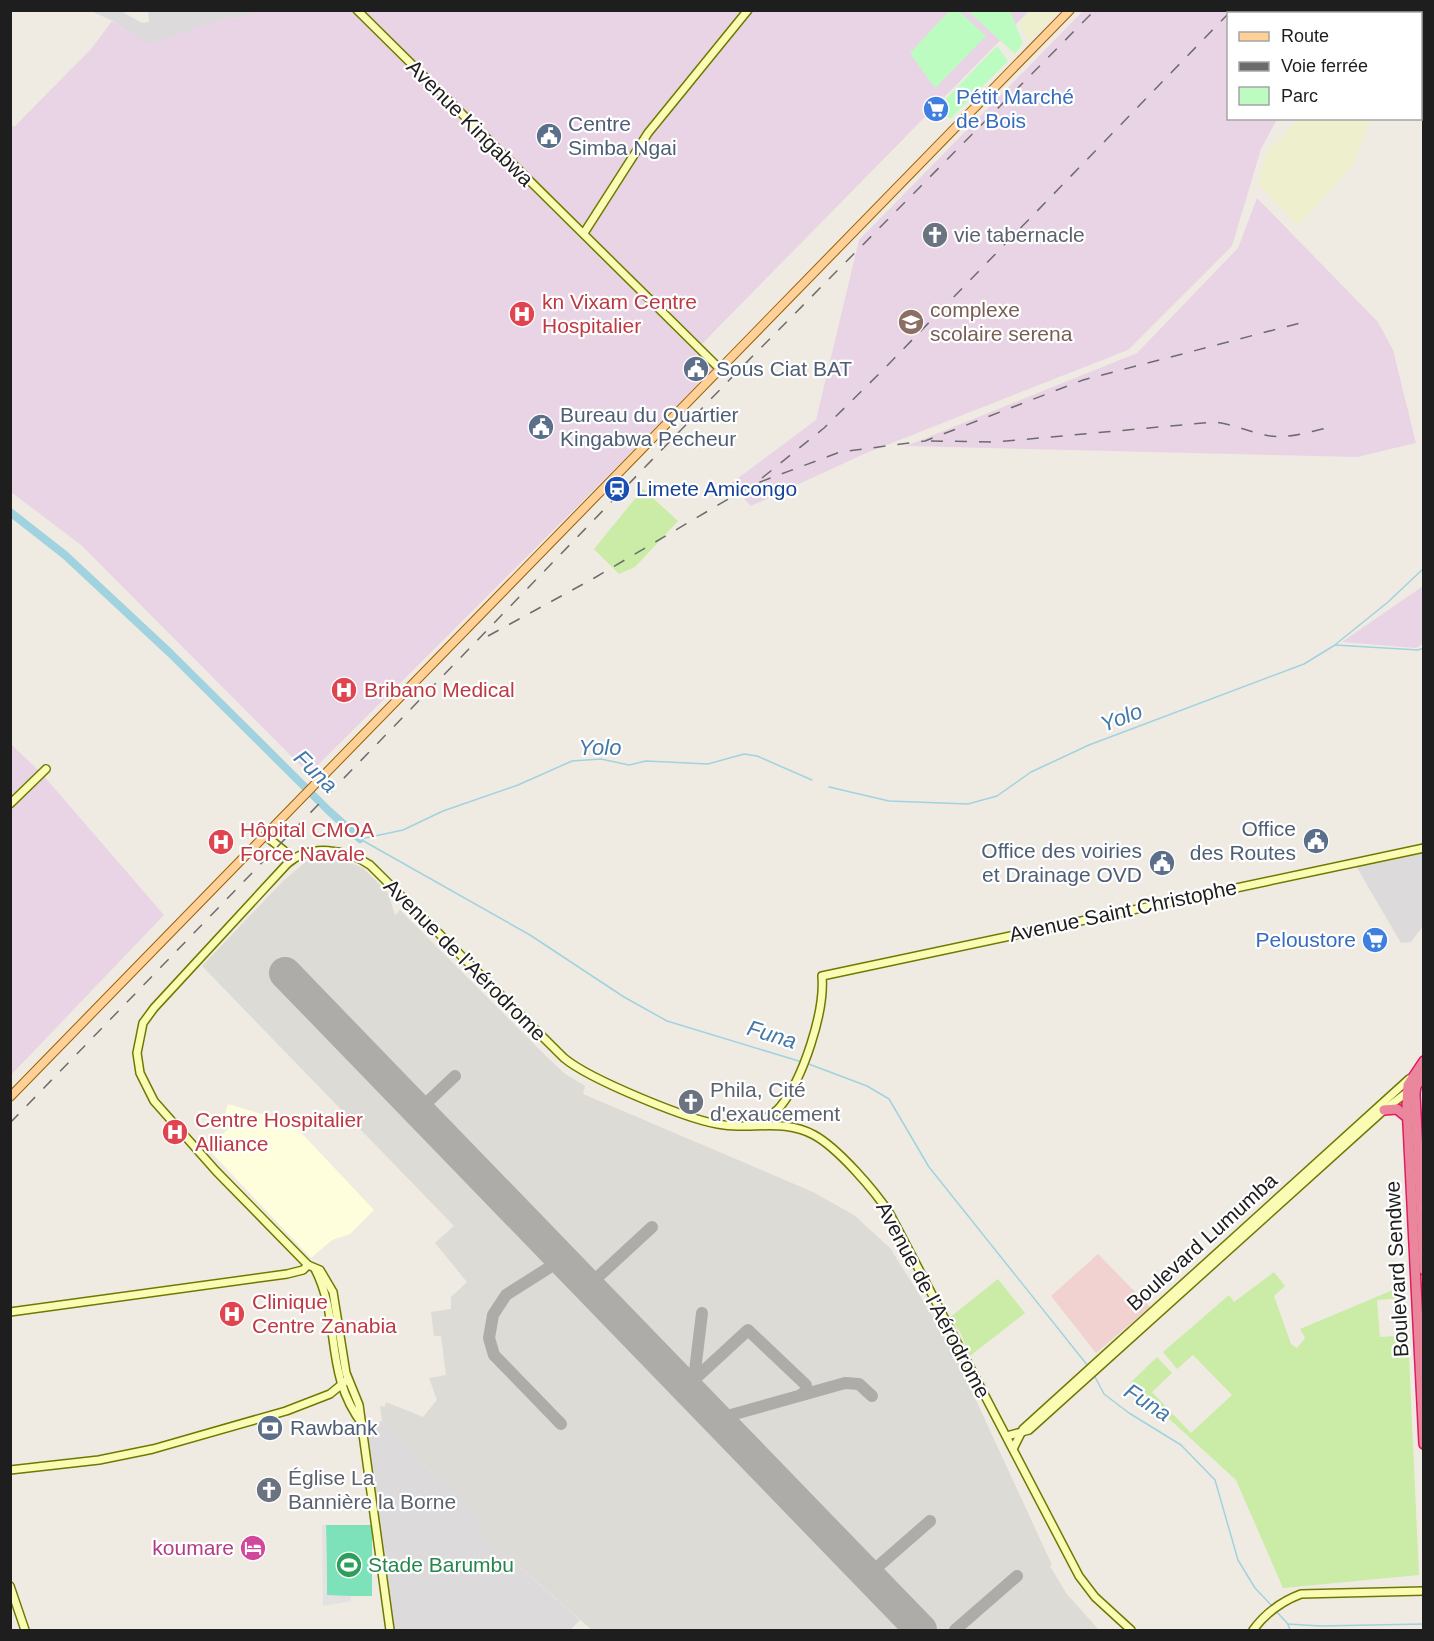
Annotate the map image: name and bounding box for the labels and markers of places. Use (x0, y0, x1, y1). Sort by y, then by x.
place label: Pétit Marché de Bois (956, 85, 1074, 132)
supermarket icon: Pétit Marché de Bois (921, 94, 951, 124)
place label: Centre Simba Ngai (568, 112, 677, 159)
public building icon: Centre Simba Ngai (534, 121, 564, 151)
church icon: vie tabernacle (920, 220, 950, 250)
place label: vie tabernacle (954, 223, 1085, 246)
place label: kn Vixam Centre Hospitalier (542, 290, 697, 337)
place label: complexe scolaire serena (930, 298, 1073, 345)
hospital icon: kn Vixam Centre Hospitalier (507, 299, 537, 329)
school or university icon: complexe scolaire serena (896, 307, 926, 337)
public building icon: Sous Ciat BAT (681, 354, 711, 384)
place label: Sous Ciat BAT (716, 357, 852, 380)
place label: Bureau du Quartier Kingabwa Pecheur (560, 403, 739, 450)
public building icon: Bureau du Quartier Kingabwa Pecheur (526, 412, 556, 442)
station icon: Limete Amicongo (602, 474, 632, 504)
place label: Limete Amicongo (636, 477, 797, 500)
hospital icon: Bribano Medical (329, 675, 359, 705)
place label: Bribano Medical (364, 678, 515, 701)
place label: Office des Routes (1190, 817, 1296, 864)
place label: Hôpital CMOA Force Navale (240, 818, 374, 865)
public building icon: Office des Routes (1301, 826, 1331, 856)
hospital icon: Hôpital CMOA Force Navale (206, 827, 236, 857)
place label: Office des voiries et Drainage OVD (981, 839, 1142, 886)
public building icon: Office des voiries et Drainage OVD (1147, 848, 1177, 878)
supermarket icon: Peloustore (1360, 925, 1390, 955)
place label: Peloustore (1256, 928, 1356, 951)
place label: Phila, Cité d'exaucement (710, 1078, 840, 1125)
church icon: Phila, Cité d'exaucement (676, 1087, 706, 1117)
place label: Centre Hospitalier Alliance (195, 1108, 363, 1155)
hospital icon: Centre Hospitalier Alliance (160, 1117, 190, 1147)
place label: Clinique Centre Zanabia (252, 1290, 397, 1337)
hospital icon: Clinique Centre Zanabia (217, 1299, 247, 1329)
bank icon: Rawbank (255, 1413, 285, 1443)
place label: Rawbank (290, 1416, 378, 1439)
place label: Église La Bannière la Borne (288, 1466, 456, 1513)
church icon: Église La Bannière la Borne (254, 1475, 284, 1505)
hotel icon: koumare (238, 1533, 268, 1563)
place label: koumare (152, 1536, 234, 1559)
sports icon: Stade Barumbu (334, 1550, 364, 1580)
place label: Stade Barumbu (368, 1553, 514, 1576)

